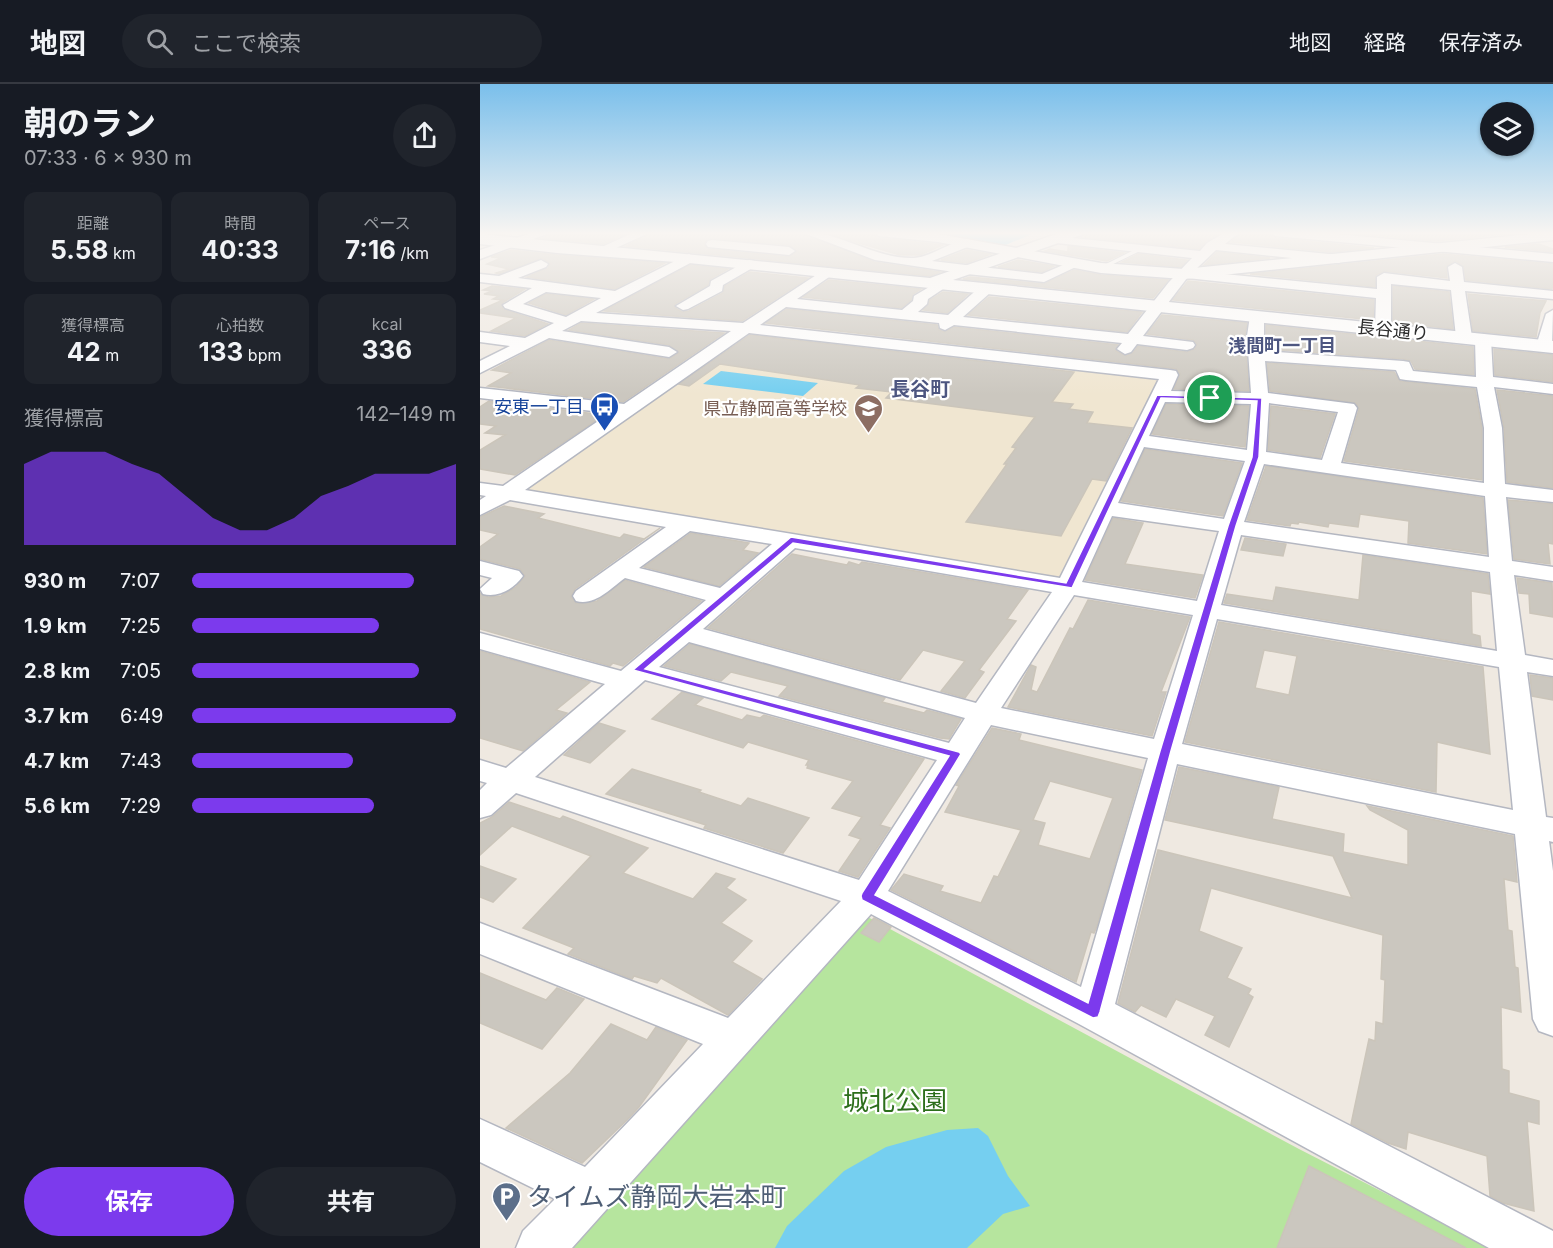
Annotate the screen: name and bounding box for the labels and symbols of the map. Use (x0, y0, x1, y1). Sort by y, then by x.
street label: 長谷通り (1356, 316, 1430, 344)
district label: 浅間町一丁目 (1228, 335, 1336, 356)
pin (1184, 372, 1235, 423)
district label: 長谷町 (890, 377, 950, 401)
bus stop icon: 安東一丁目 (589, 390, 621, 432)
school or university icon: 県立静岡高等学校 (852, 392, 884, 434)
place label: 安東一丁目 (494, 396, 584, 417)
place label: 県立静岡高等学校 (703, 398, 847, 419)
park label: 城北公園 (843, 1085, 947, 1116)
parking icon: タイムズ静岡大岩本町 (490, 1180, 522, 1222)
place label: タイムズ静岡大岩本町 (527, 1181, 786, 1212)

